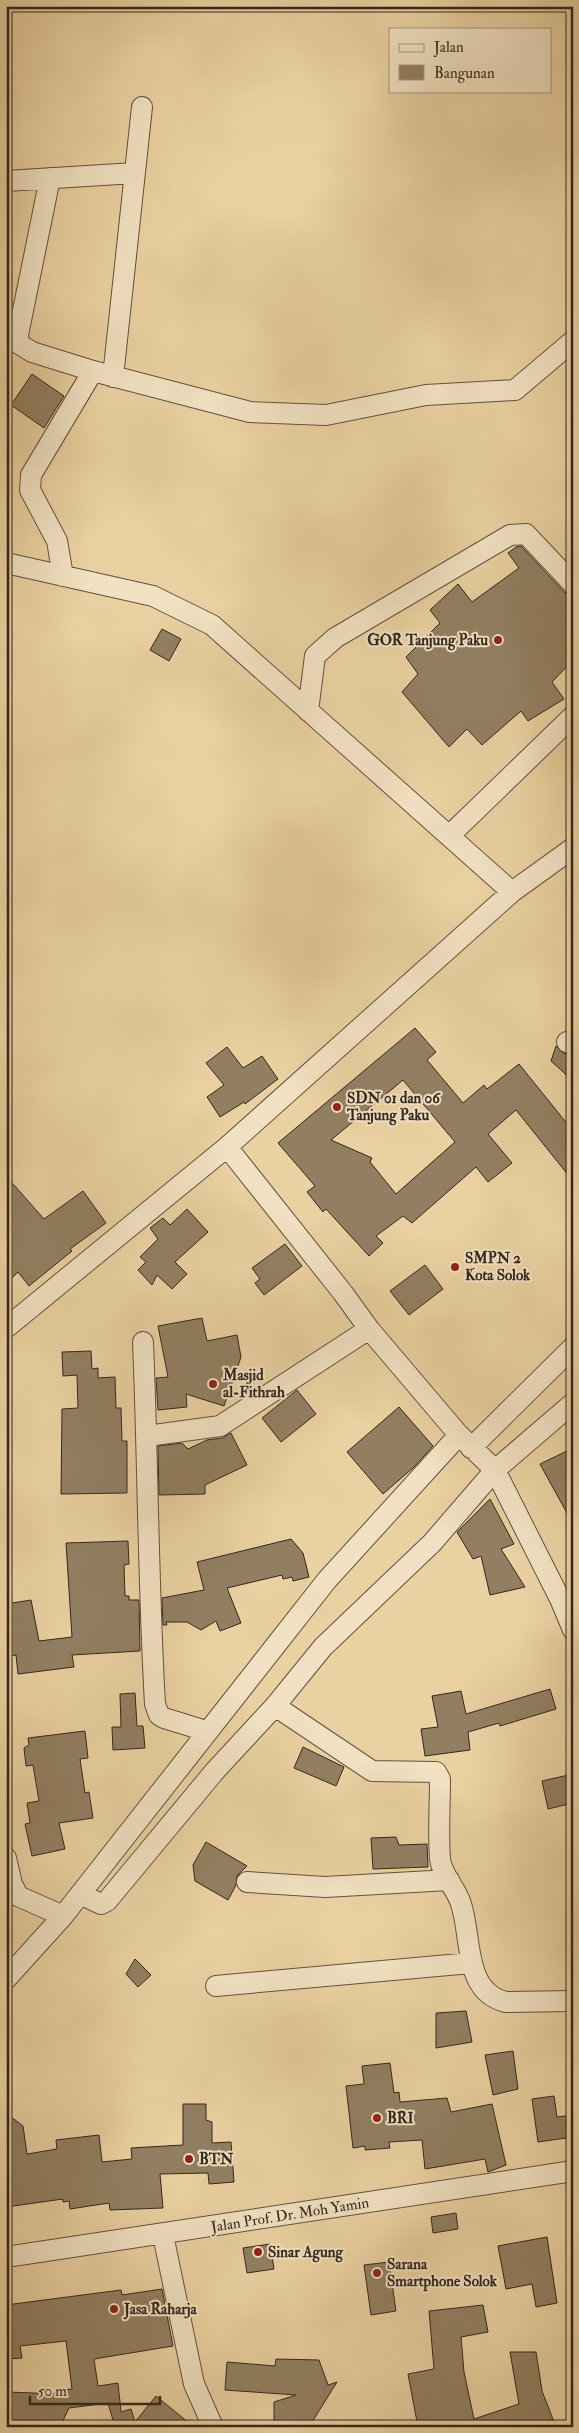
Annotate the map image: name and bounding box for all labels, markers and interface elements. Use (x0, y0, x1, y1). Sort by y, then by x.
legend (389, 28, 552, 92)
text: Jalan (433, 38, 464, 58)
text: Bangunan (434, 64, 495, 83)
place label: GOR Tanjung Paku (367, 631, 488, 651)
marker: GOR Tanjung Paku (492, 634, 504, 646)
place label: SDN 01 dan 06 Tanjung Paku (346, 1089, 441, 1126)
marker: SDN 01 dan 06 Tanjung Paku (331, 1101, 343, 1113)
place label: SMPN 2 Kota Solok (465, 1249, 531, 1285)
marker: SMPN 2 Kota Solok (449, 1261, 461, 1273)
place label: Masjid al-Fithrah (222, 1366, 285, 1402)
marker: Masjid al-Fithrah (207, 1378, 219, 1390)
place label: BRI (387, 2109, 414, 2128)
marker: BRI (371, 2112, 383, 2124)
place label: BTN (199, 2150, 234, 2169)
marker: BTN (183, 2153, 195, 2165)
street label: Jalan Prof. Dr. Moh Yamin (209, 2193, 371, 2238)
place label: Sinar Agung (268, 2243, 343, 2263)
marker: Sinar Agung (252, 2246, 264, 2258)
place label: Sarana Smartphone Solok (387, 2255, 498, 2292)
marker: Sarana Smartphone Solok (371, 2267, 383, 2279)
place label: Jasa Raharja (123, 2300, 197, 2320)
marker: Jasa Raharja (108, 2303, 120, 2315)
scale bar (30, 2373, 160, 2405)
text: 50 m (38, 2382, 67, 2401)

